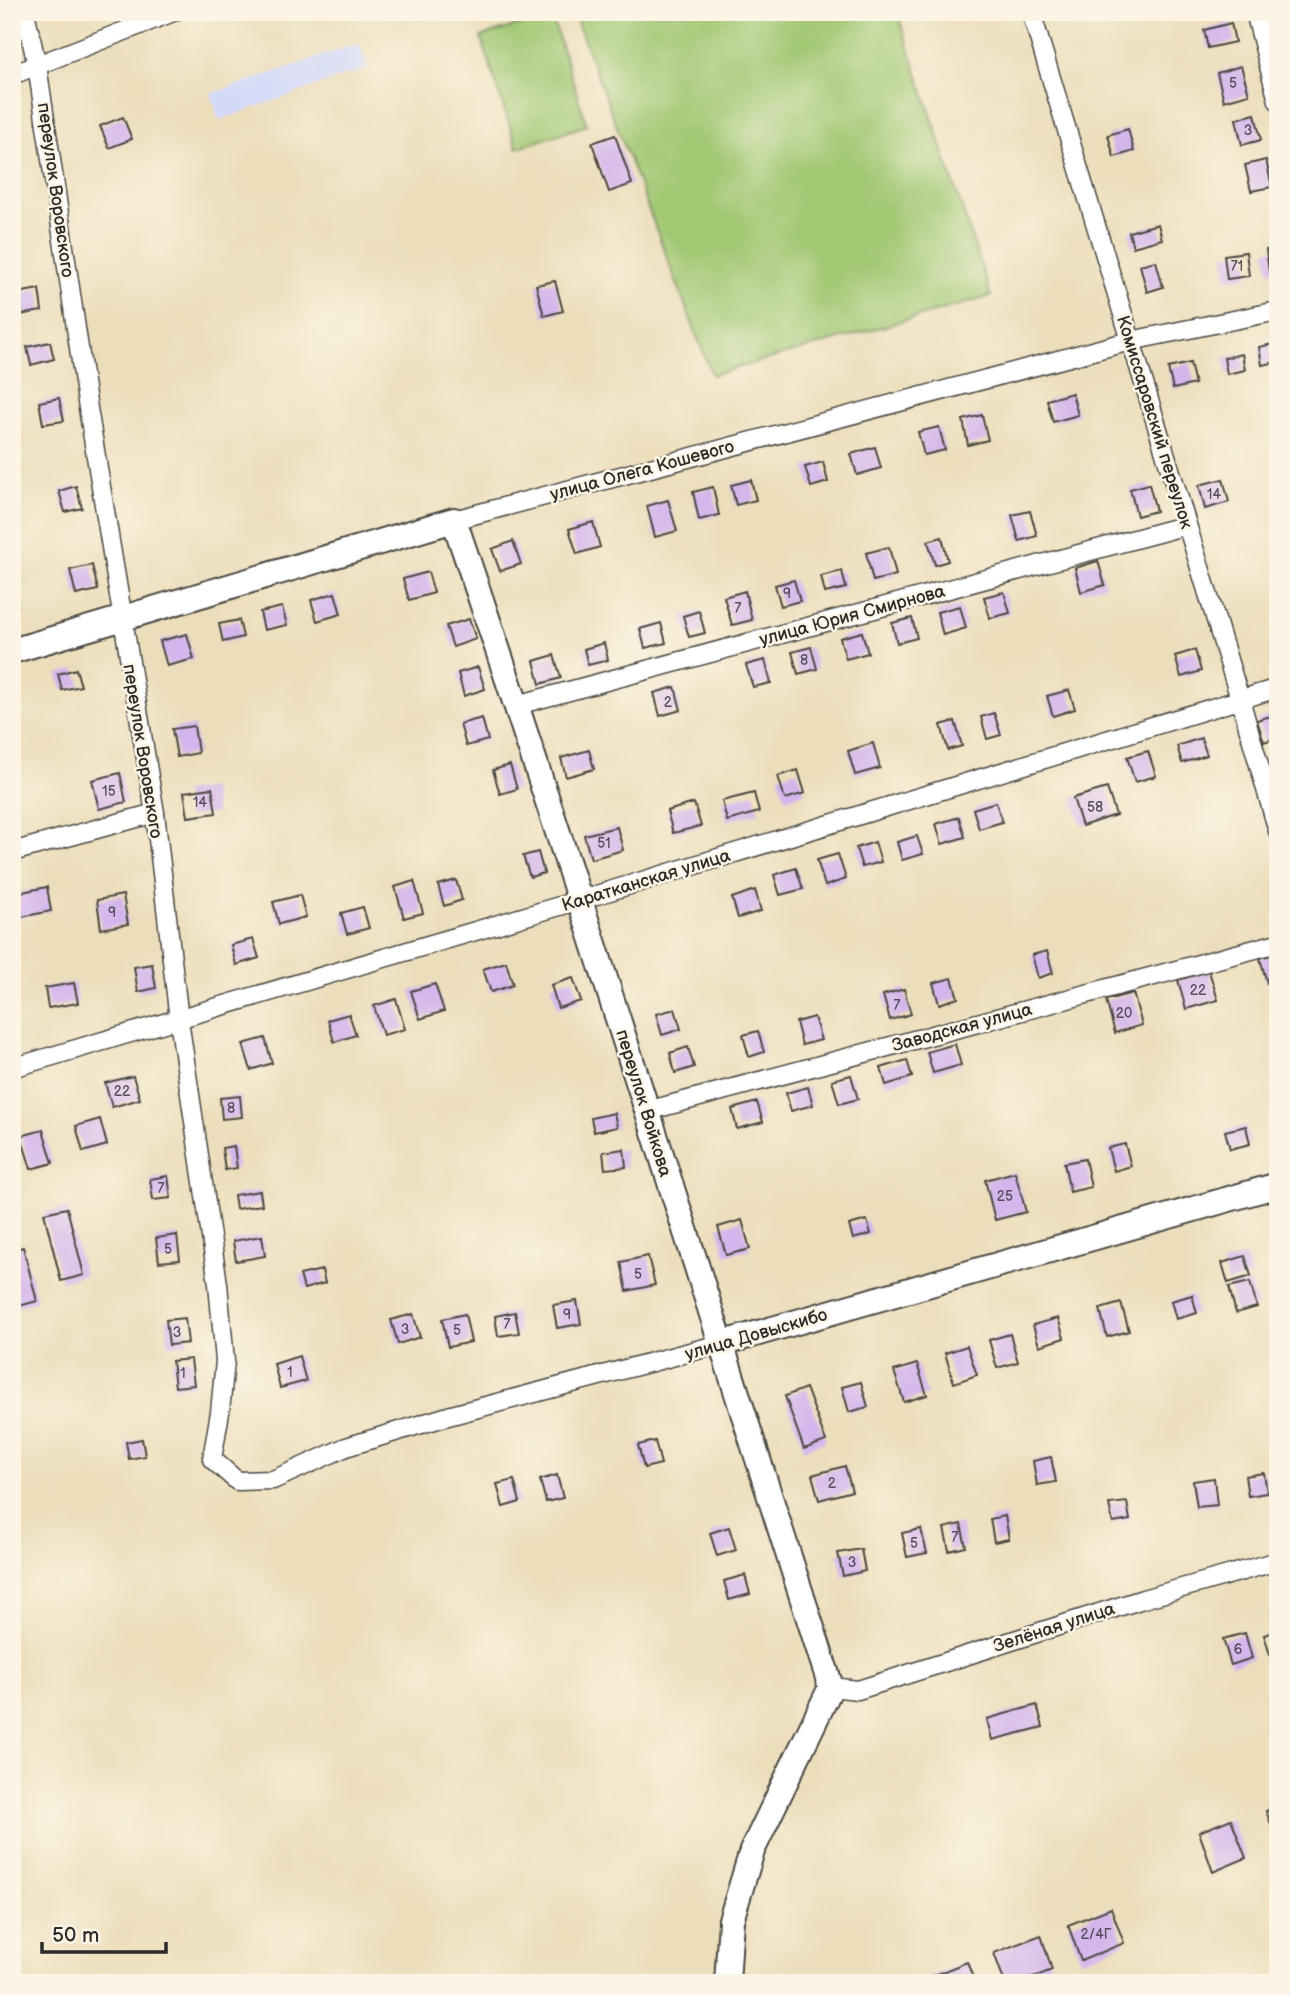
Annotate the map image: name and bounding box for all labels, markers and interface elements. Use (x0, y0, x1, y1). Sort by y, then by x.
house number: 5 (1229, 75, 1237, 92)
street label: переулок Воровского (33, 101, 78, 279)
house number: 3 (1244, 122, 1252, 139)
house number: 71 (1231, 258, 1243, 275)
street label: Комиссаровский переулок (1112, 313, 1197, 532)
street label: улица Олега Кошевого (548, 436, 736, 505)
house number: 14 (1207, 486, 1221, 503)
street label: улица Юрия Смирнова (757, 580, 948, 650)
house number: 9 (783, 585, 791, 602)
house number: 7 (735, 600, 742, 617)
house number: 8 (800, 652, 808, 669)
street label: переулок Воровского (118, 662, 167, 840)
house number: 2 (664, 694, 673, 711)
house number: 15 (102, 783, 116, 800)
house number: 14 (193, 794, 207, 811)
house number: 58 (1087, 799, 1103, 816)
house number: 51 (597, 835, 611, 852)
street label: Каратканская улица (559, 845, 733, 916)
house number: 9 (108, 904, 116, 921)
house number: 22 (1190, 982, 1207, 999)
house number: 7 (894, 997, 901, 1014)
street label: Заводская улица (890, 999, 1035, 1056)
house number: 20 (1116, 1005, 1132, 1022)
street label: переулок Войкова (611, 1027, 676, 1180)
house number: 22 (114, 1083, 131, 1100)
house number: 8 (227, 1100, 235, 1117)
house number: 7 (158, 1180, 165, 1197)
house number: 25 (997, 1188, 1013, 1205)
house number: 5 (164, 1241, 172, 1258)
house number: 5 (634, 1266, 642, 1283)
street label: улица Довыскибо (683, 1304, 830, 1365)
house number: 9 (563, 1306, 571, 1323)
house number: 7 (504, 1316, 511, 1333)
house number: 3 (401, 1321, 409, 1338)
house number: 5 (453, 1322, 461, 1339)
house number: 3 (173, 1324, 181, 1341)
house number: 1 (287, 1364, 293, 1381)
house number: 1 (180, 1365, 186, 1382)
house number: 2 (828, 1475, 837, 1492)
house number: 7 (952, 1529, 959, 1546)
house number: 5 (910, 1535, 918, 1552)
house number: 3 (848, 1554, 856, 1571)
street label: Зелёная улица (991, 1598, 1118, 1657)
house number: 6 (1234, 1641, 1243, 1658)
scale bar (42, 1911, 166, 1955)
text: 50 m (52, 1923, 99, 1948)
house number: 2/4Г (1081, 1926, 1112, 1943)

